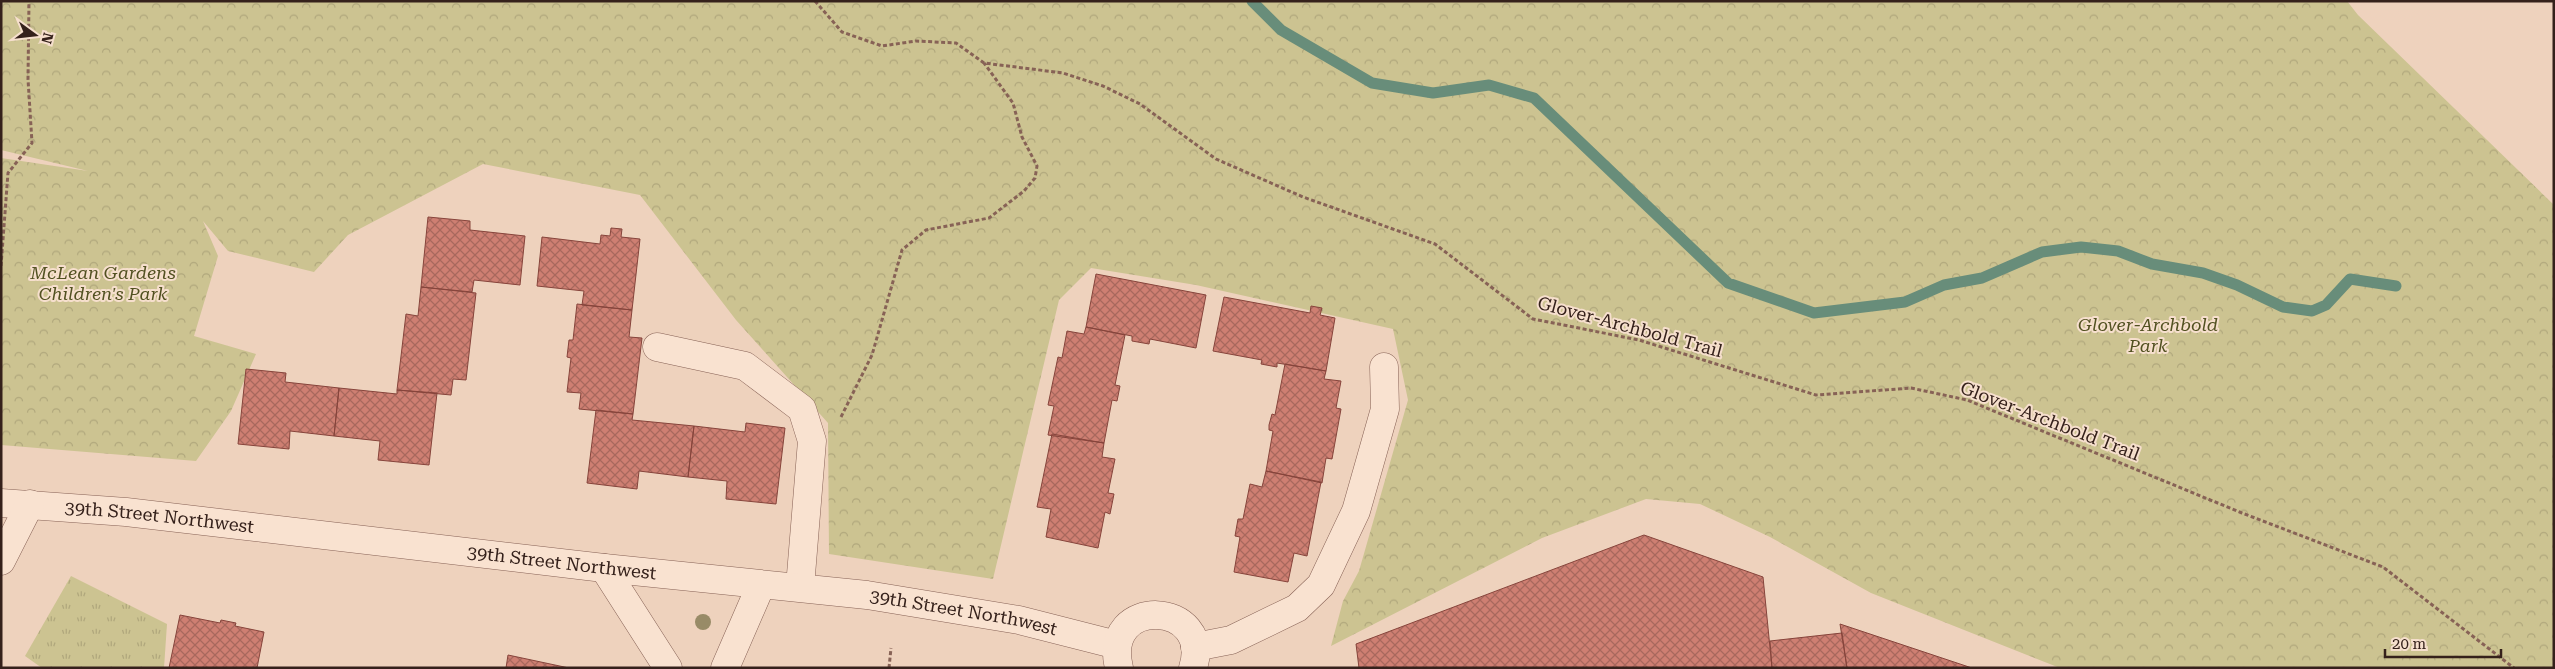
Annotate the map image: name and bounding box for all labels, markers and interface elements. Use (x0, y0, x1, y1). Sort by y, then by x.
north arrow (10, 10, 60, 60)
text: N (38, 31, 57, 46)
park label: McLean Gardens Children's Park (29, 262, 176, 304)
street label: Glover-Archbold Trail (1535, 292, 1725, 361)
park label: Glover-Archbold Park (2078, 314, 2218, 356)
street label: Glover-Archbold Trail (1957, 377, 2143, 465)
street label: 39th Street Northwest (64, 497, 255, 537)
street label: 39th Street Northwest (466, 541, 658, 583)
street label: 39th Street Northwest (868, 585, 1060, 639)
scale bar (2385, 626, 2501, 658)
text: 20 m (2392, 635, 2427, 653)

